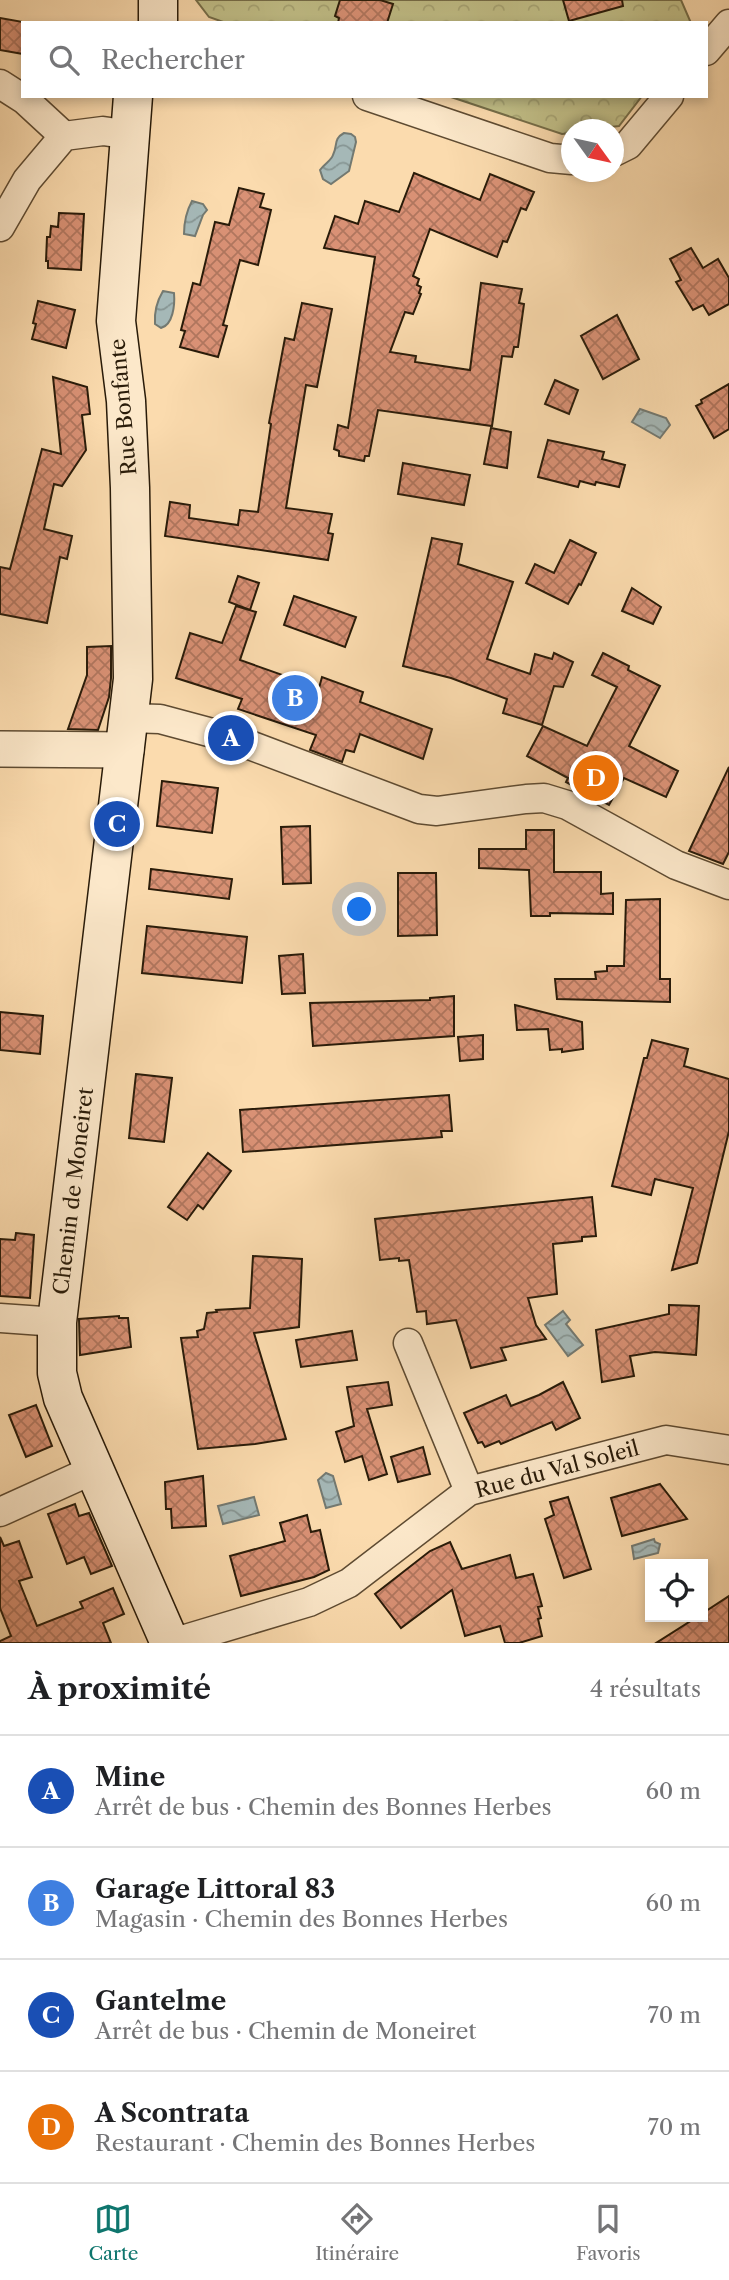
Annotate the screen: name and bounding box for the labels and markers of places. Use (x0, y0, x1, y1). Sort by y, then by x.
pin: B (272, 672, 318, 724)
pin: A (208, 712, 254, 764)
pin: D (573, 752, 619, 804)
pin: C (94, 798, 140, 850)

